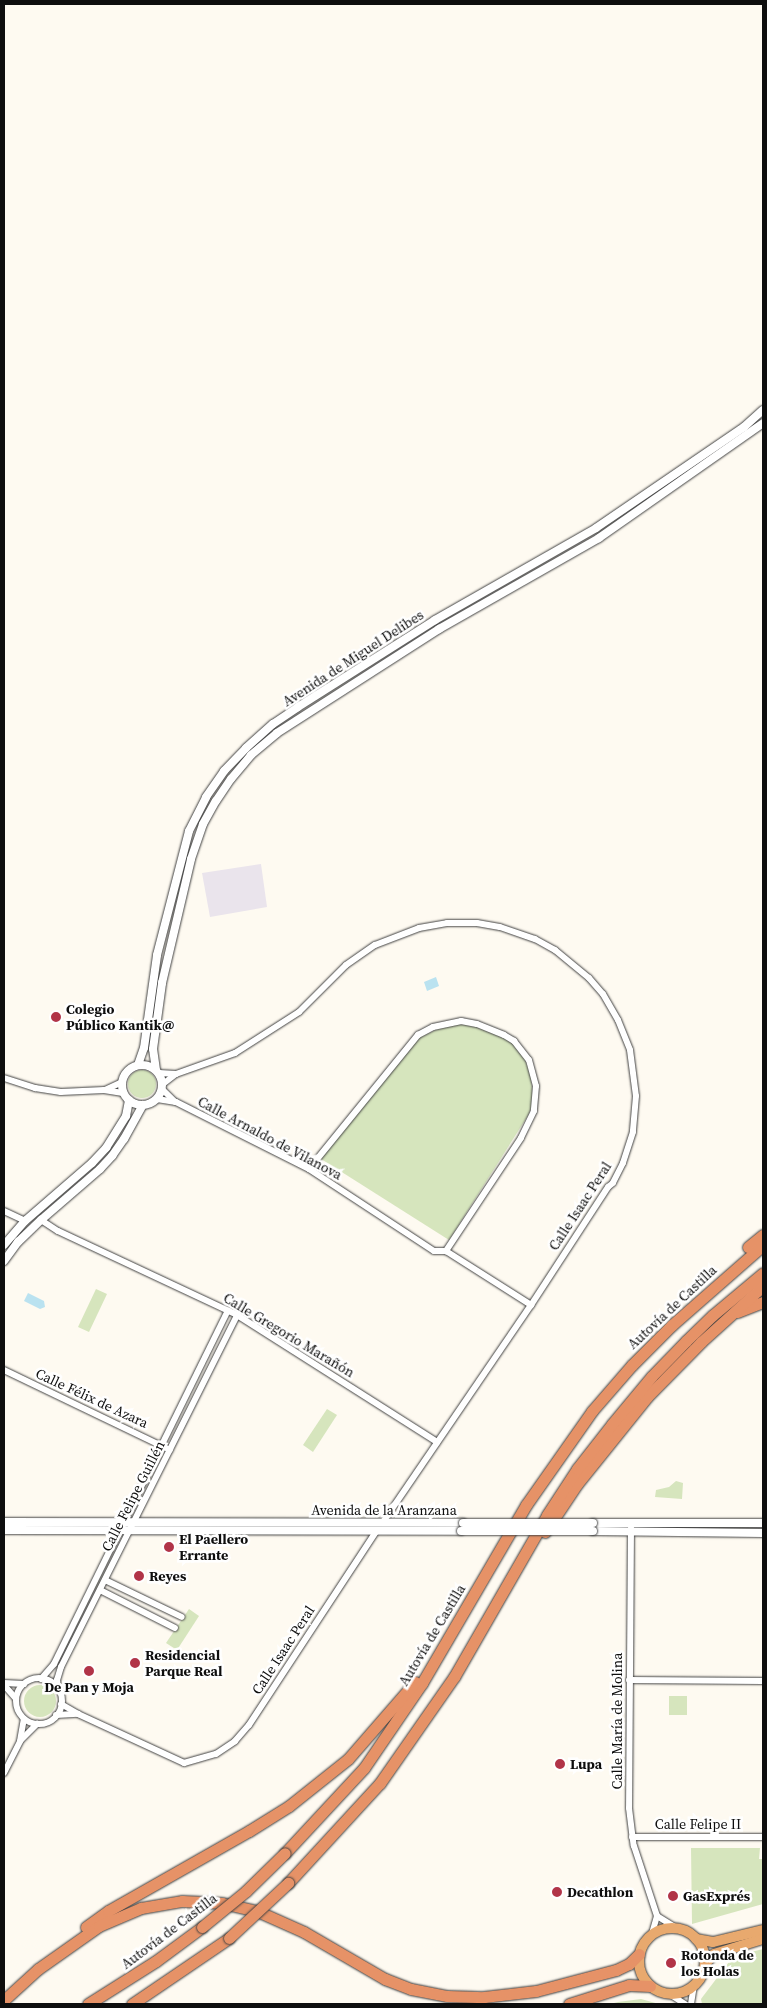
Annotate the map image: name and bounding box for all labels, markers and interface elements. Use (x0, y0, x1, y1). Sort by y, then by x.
street label: Avenida de Miguel Delibes (279, 606, 427, 710)
place label: Colegio Público Kantik@ (66, 1001, 174, 1034)
marker: Colegio Público Kantik@ (50, 1011, 62, 1023)
street label: Calle Arnaldo de Vilanova (195, 1093, 345, 1183)
street label: Calle Isaac Peral (545, 1159, 615, 1253)
street label: Autovía de Castilla (624, 1261, 720, 1353)
street label: Calle Gregorio Marañón (220, 1289, 358, 1381)
street label: Calle Félix de Azara (33, 1365, 151, 1431)
street label: Calle Felipe Guillén (98, 1438, 168, 1554)
street label: Avenida de la Aranzana (311, 1502, 457, 1518)
place label: El Paellero Errante (179, 1531, 248, 1564)
marker: El Paellero Errante (163, 1541, 175, 1553)
place label: Reyes (149, 1568, 186, 1584)
marker: Reyes (133, 1570, 145, 1582)
street label: Autovía de Castilla (395, 1581, 469, 1689)
street label: Calle Isaac Peral (248, 1603, 318, 1697)
place label: Residencial Parque Real (145, 1647, 222, 1680)
street label: Calle María de Molina (609, 1653, 625, 1789)
marker: Residencial Parque Real (129, 1657, 141, 1669)
marker: De Pan y Moja (83, 1665, 95, 1677)
place label: De Pan y Moja (44, 1679, 134, 1695)
place label: Lupa (570, 1756, 602, 1772)
marker: Lupa (554, 1758, 566, 1770)
street label: Calle Felipe II (655, 1816, 741, 1832)
place label: Decathlon (567, 1884, 633, 1900)
marker: Decathlon (551, 1886, 563, 1898)
place label: GasExprés (683, 1888, 750, 1904)
street label: Autovía de Castilla (118, 1890, 220, 1972)
marker: GasExprés (667, 1890, 679, 1902)
place label: Rotonda de los Holas (681, 1947, 754, 1980)
marker: Rotonda de los Holas (665, 1957, 677, 1969)

